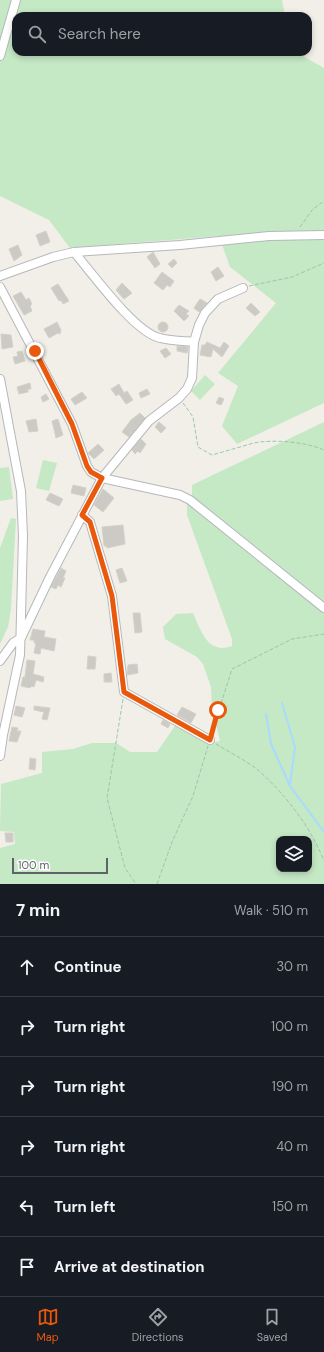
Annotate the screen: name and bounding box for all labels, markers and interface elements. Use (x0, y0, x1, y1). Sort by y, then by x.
search box (12, 12, 312, 56)
icon: search (26, 23, 48, 45)
text: Search here (58, 24, 141, 44)
route end (26, 342, 44, 360)
route start (209, 701, 227, 719)
map controls (276, 836, 312, 872)
button: layers (276, 836, 312, 872)
scale bar (12, 856, 108, 875)
text: 100 m (18, 858, 49, 872)
text: 7 min (16, 899, 60, 921)
text: Walk · 510 m (234, 902, 308, 919)
icon: ahead (16, 956, 38, 978)
text: Continue (54, 957, 122, 977)
text: 30 m (276, 958, 308, 975)
icon: right (16, 1016, 38, 1038)
text: Turn right (54, 1017, 125, 1037)
text: 100 m (271, 1018, 308, 1035)
icon: right (16, 1076, 38, 1098)
text: Turn right (54, 1077, 125, 1097)
text: 190 m (272, 1078, 308, 1095)
icon: right (16, 1136, 38, 1158)
text: Turn right (54, 1137, 125, 1157)
text: 40 m (276, 1138, 308, 1155)
icon: left (16, 1196, 38, 1218)
text: Turn left (54, 1197, 115, 1217)
text: 150 m (272, 1198, 308, 1215)
icon: arrive (16, 1256, 38, 1278)
text: Arrive at destination (54, 1257, 205, 1277)
tab: Map (37, 1306, 59, 1344)
tab: Directions (132, 1306, 184, 1344)
tab: Saved (257, 1306, 287, 1344)

